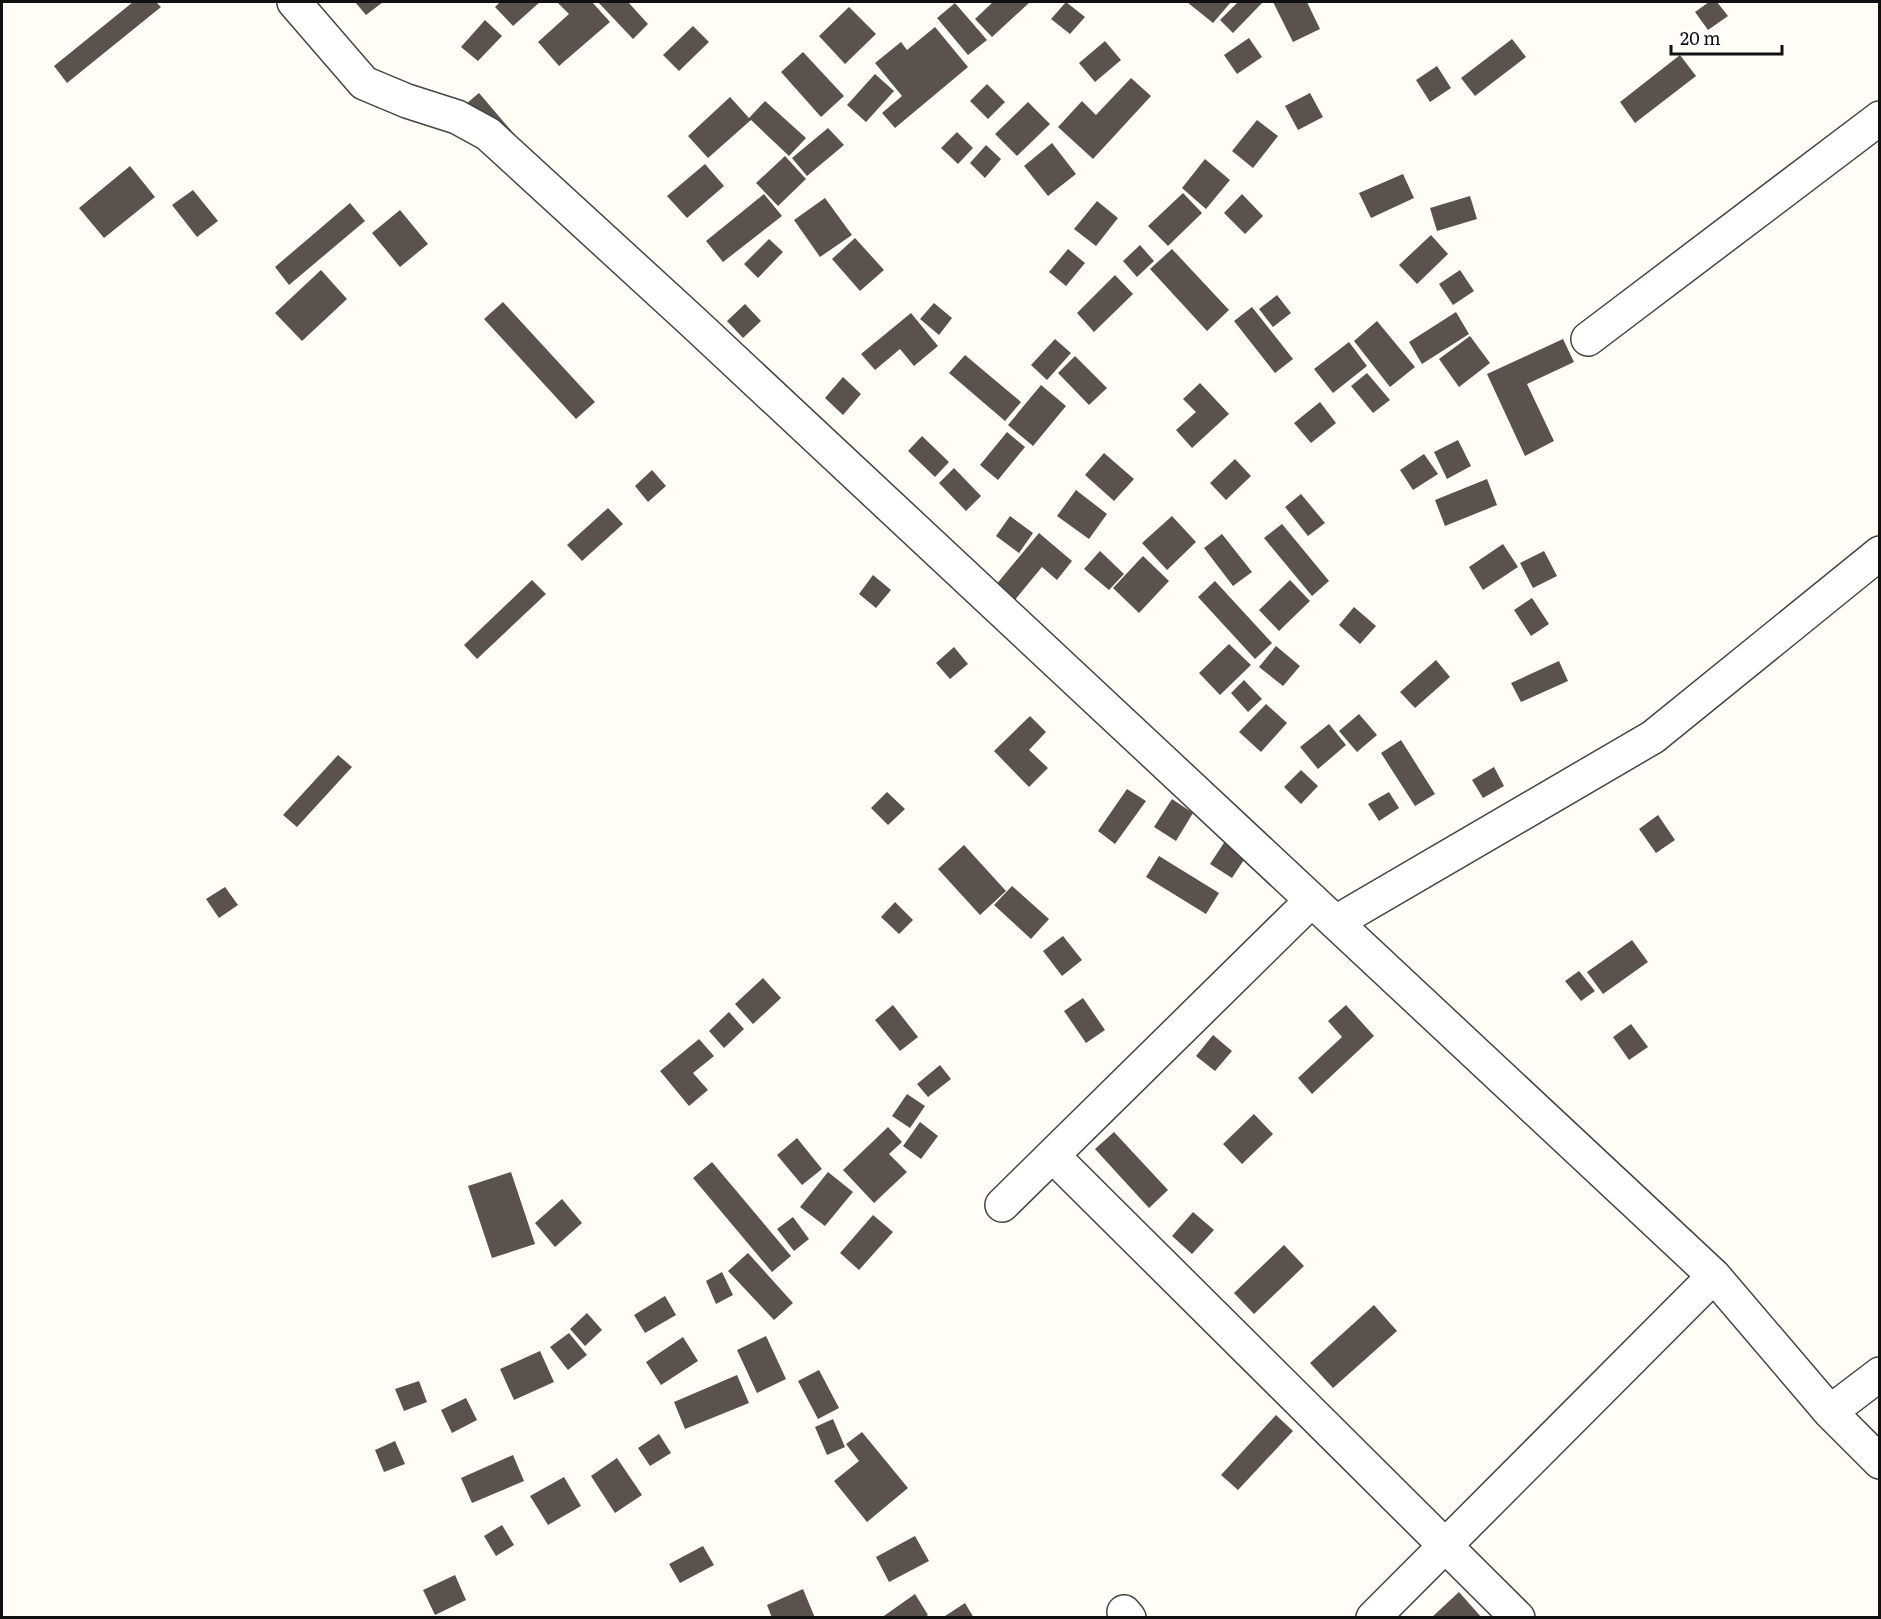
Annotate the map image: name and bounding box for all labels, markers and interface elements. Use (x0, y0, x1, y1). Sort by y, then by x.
scale bar (1671, 18, 1782, 56)
text: 20 m (1680, 24, 1721, 51)

